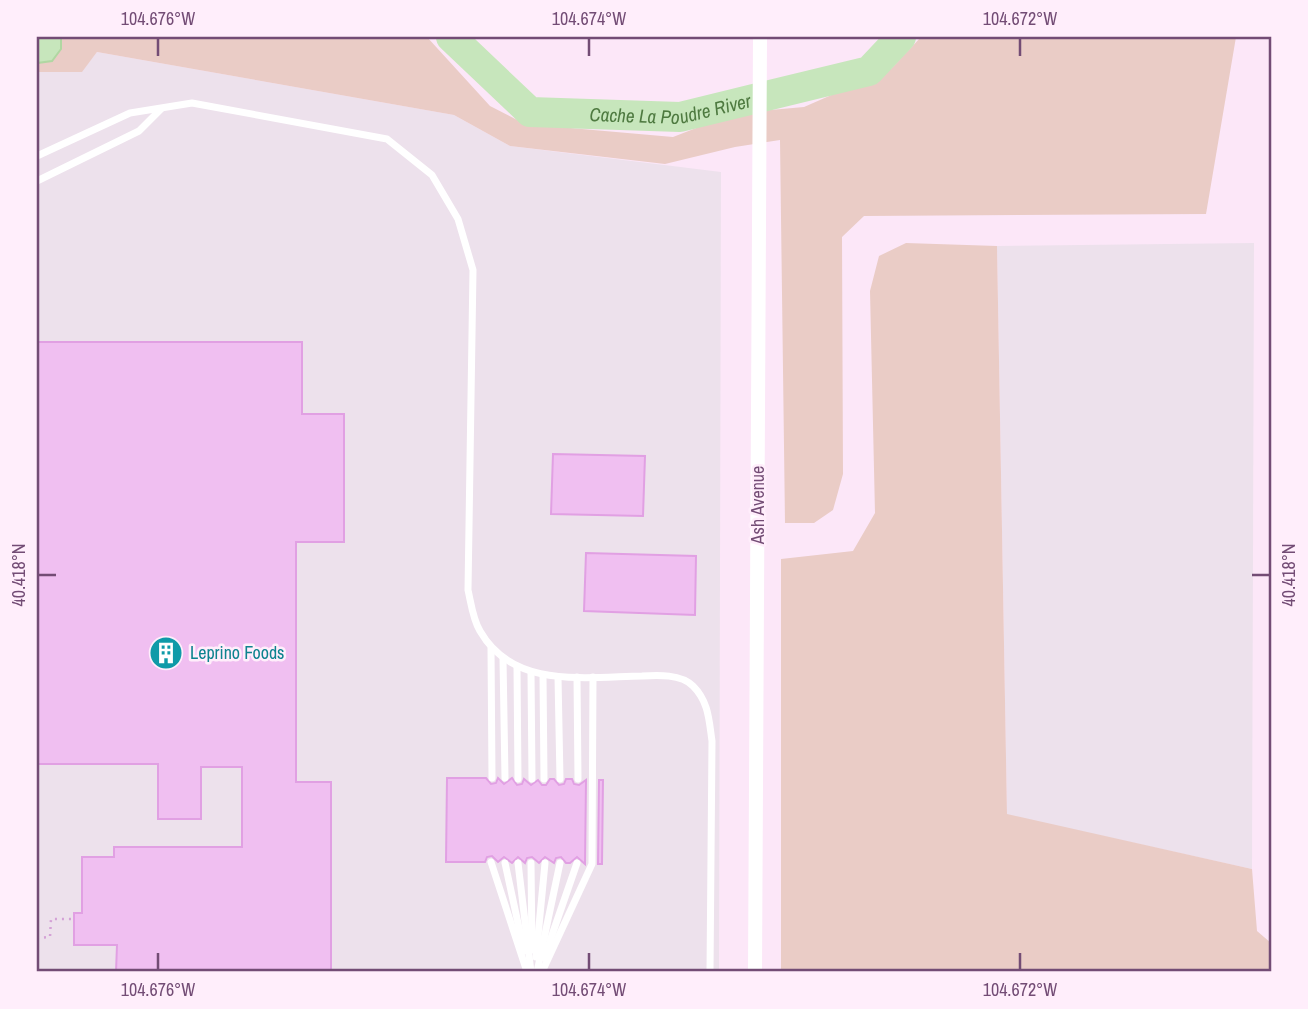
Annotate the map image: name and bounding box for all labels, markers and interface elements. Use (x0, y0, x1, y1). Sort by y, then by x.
text: 104.676°W (121, 6, 195, 31)
text: 104.674°W (552, 6, 626, 31)
text: 104.672°W (983, 6, 1057, 31)
water label: Cache La Poudre River (589, 87, 754, 130)
street label: Ash Avenue (745, 466, 770, 545)
text: 40.418°N (6, 544, 31, 607)
text: 40.418°N (1276, 544, 1301, 607)
building icon: Leprino Foods (147, 634, 185, 672)
place label: Leprino Foods (190, 640, 284, 665)
text: 104.676°W (121, 977, 195, 1002)
text: 104.674°W (552, 977, 626, 1002)
text: 104.672°W (983, 977, 1057, 1002)

